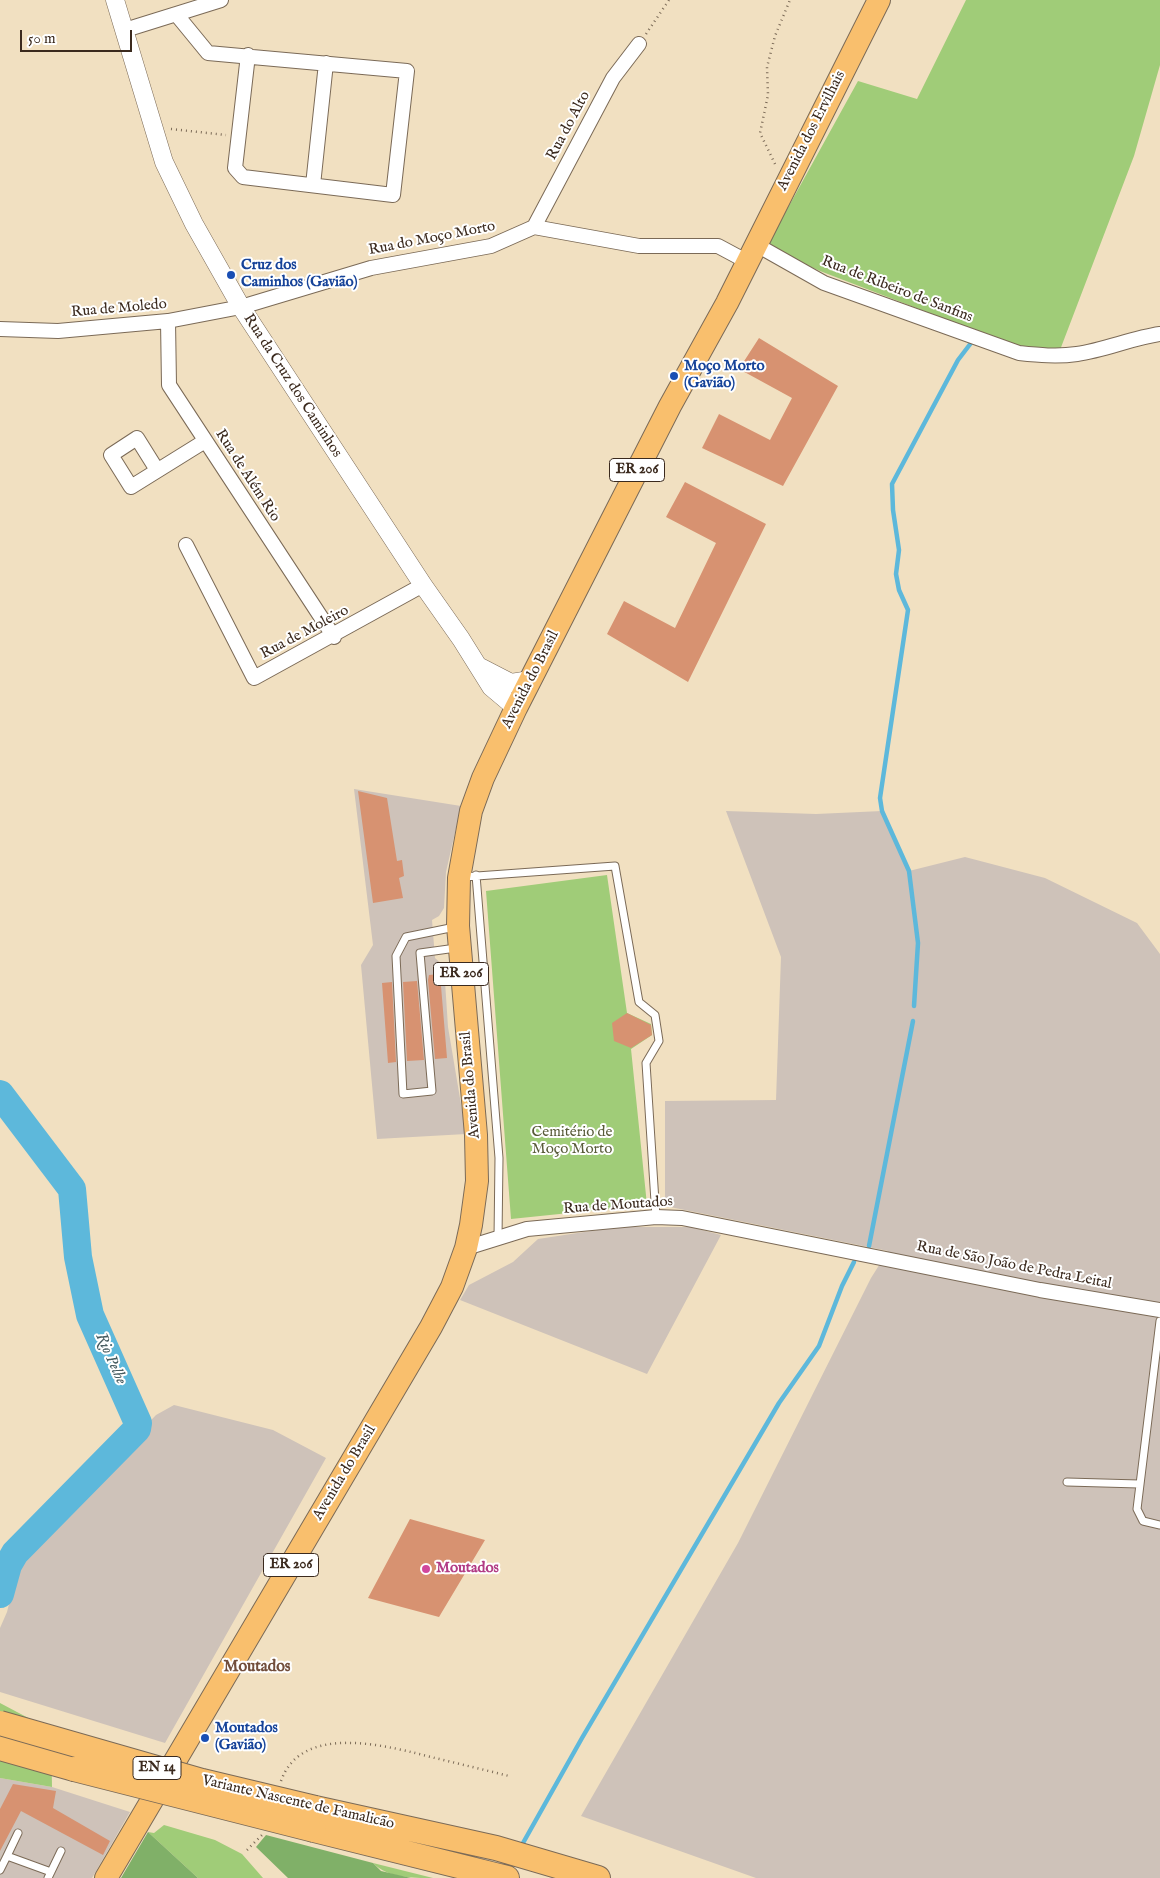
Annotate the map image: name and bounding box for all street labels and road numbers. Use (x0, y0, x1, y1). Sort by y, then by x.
street label: Avenida dos Ervilhais (774, 68, 850, 194)
street label: Rua do Alto (543, 88, 595, 164)
street label: Rua do Moço Morto (367, 218, 497, 260)
street label: Rua de Ribeiro de Sanfins (819, 253, 975, 327)
street label: Rua de Moledo (70, 296, 168, 322)
street label: Rua da Cruz dos Caminhos (239, 311, 345, 461)
street label: Rua de Além Rio (211, 427, 283, 525)
road number: ER 206 (610, 458, 664, 482)
street label: Rua de Moleiro (258, 602, 352, 664)
street label: Avenida do Brasil (499, 628, 563, 732)
road number: ER 206 (434, 962, 488, 986)
street label: Avenida do Brasil (457, 1031, 485, 1139)
street label: Rua de Moutados (563, 1193, 673, 1219)
street label: Rua de São João de Pedra Leital (915, 1238, 1113, 1294)
street label: Avenida do Brasil (310, 1422, 380, 1524)
road number: ER 206 (264, 1554, 318, 1576)
road number: EN 14 (133, 1756, 181, 1780)
street label: Variante Nascente de Famalicão (200, 1772, 396, 1834)

